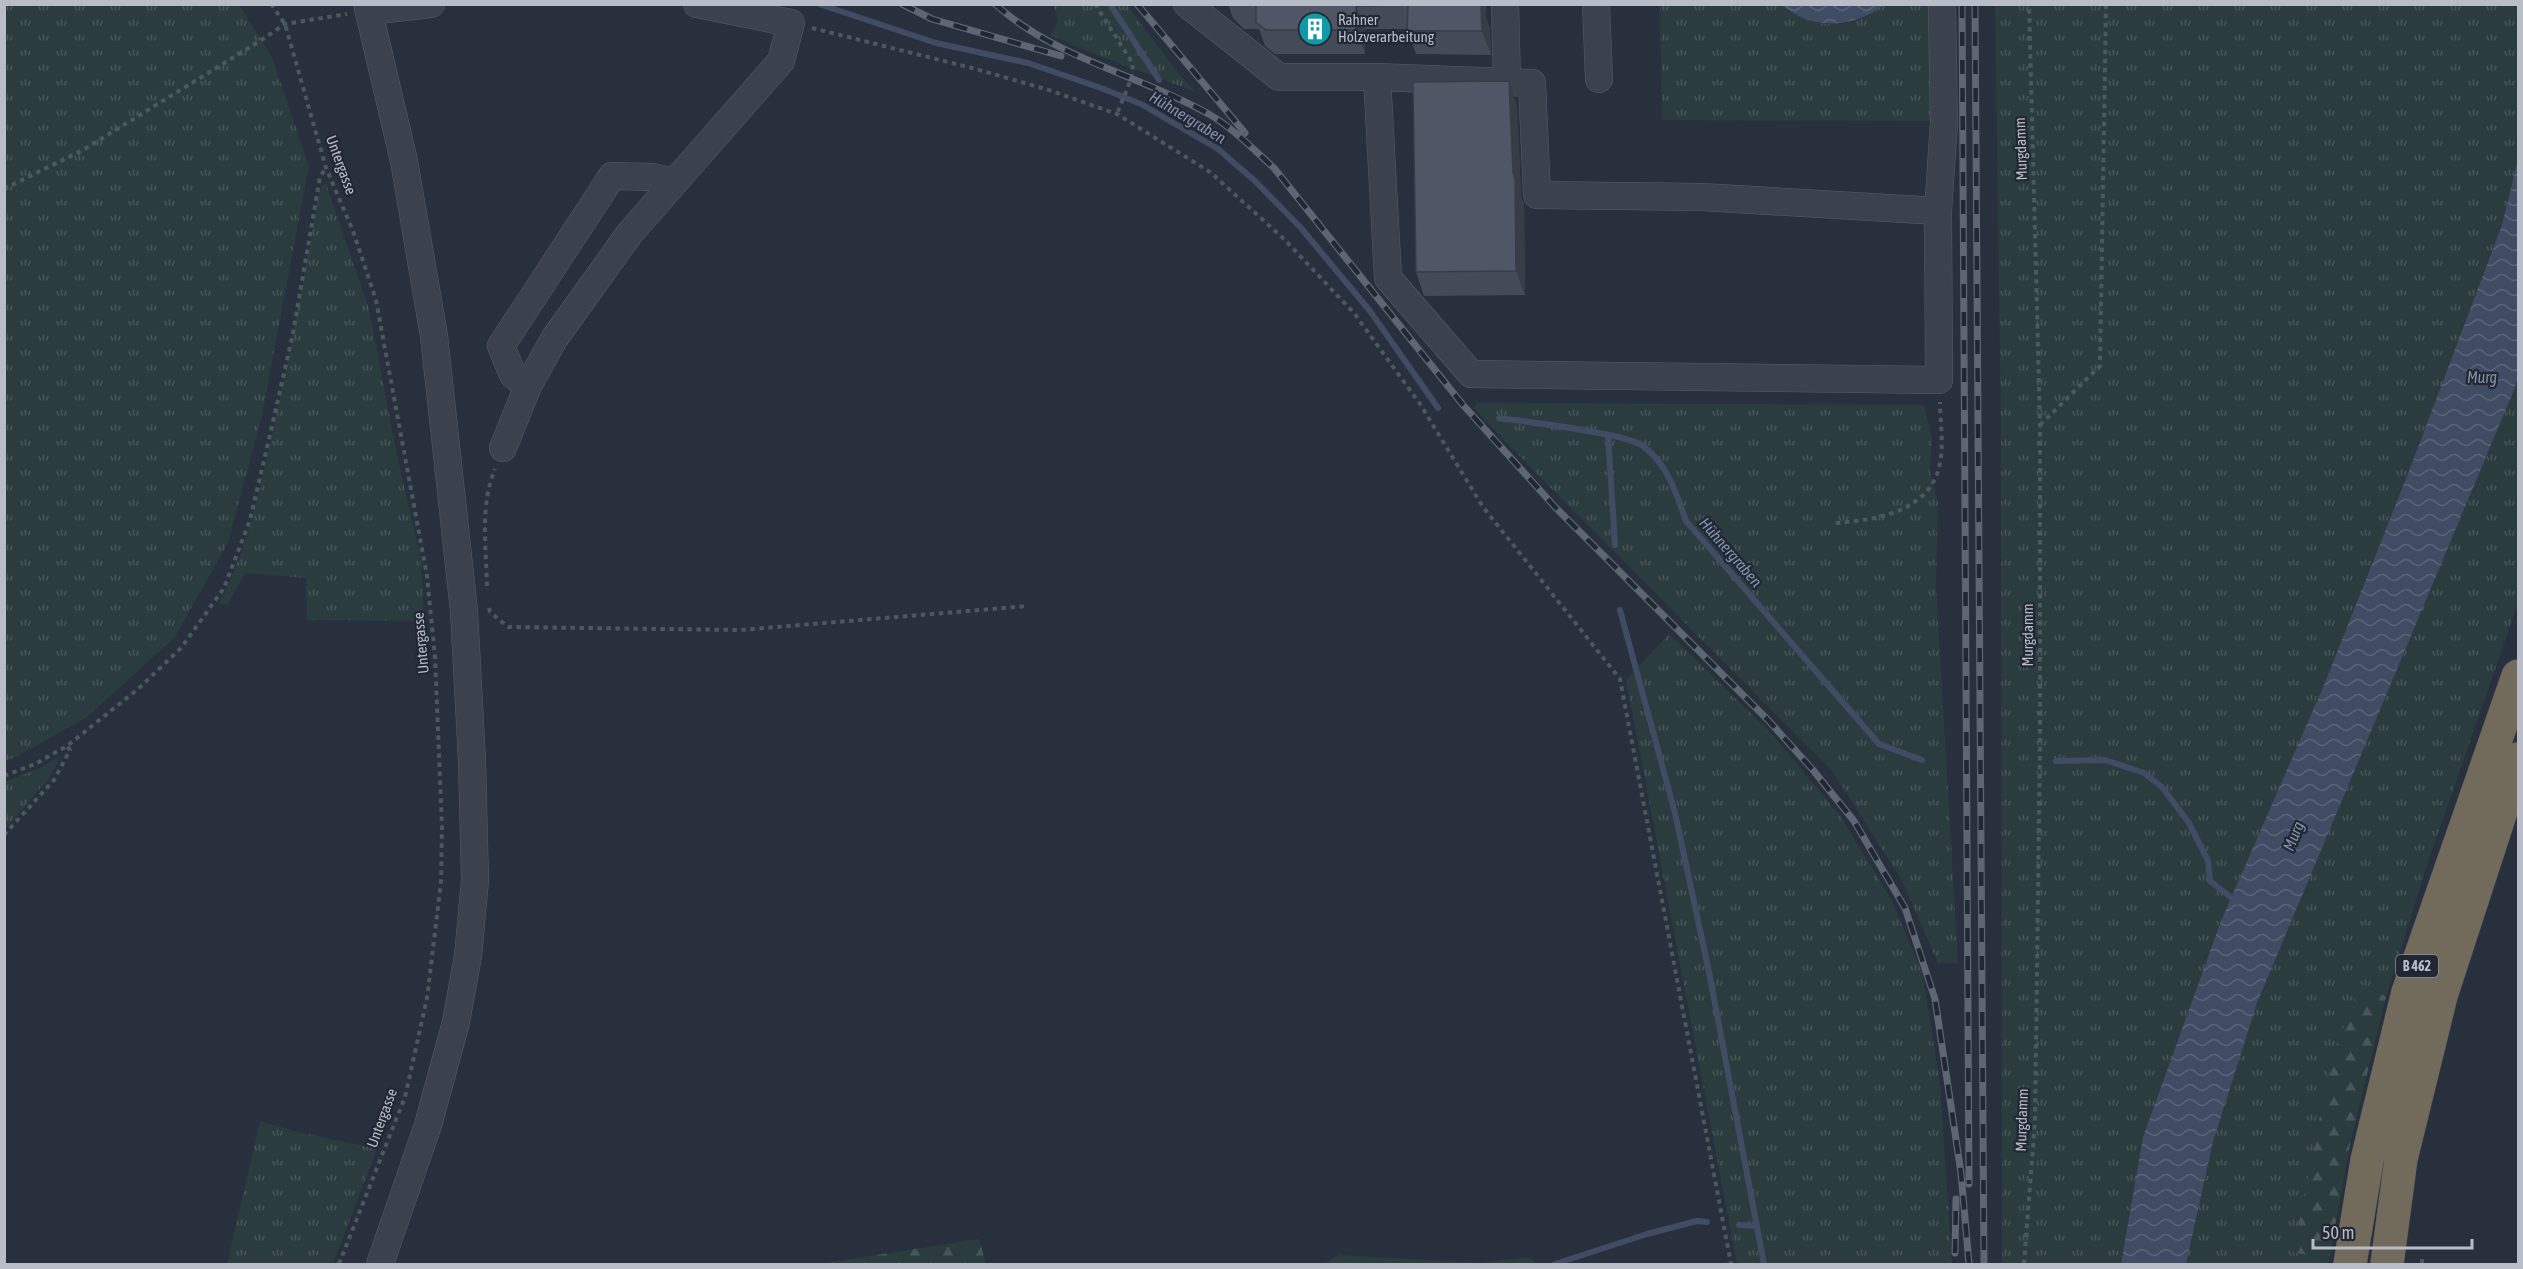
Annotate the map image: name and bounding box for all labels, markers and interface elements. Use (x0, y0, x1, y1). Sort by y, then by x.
building icon: Rahner Holzverarbeitung (1297, 11, 1333, 47)
place label: Rahner Holzverarbeitung (1338, 11, 1435, 45)
water label: Hühnergraben (1146, 87, 1230, 148)
street label: Murgdamm (2011, 117, 2030, 181)
street label: Untergasse (323, 133, 360, 197)
water label: Murg (2467, 368, 2497, 387)
water label: Hühnergraben (1695, 514, 1766, 591)
street label: Murgdamm (2019, 603, 2036, 667)
street label: Untergasse (409, 611, 432, 674)
water label: Murg (2279, 819, 2308, 854)
road number: B 462 (2396, 955, 2438, 977)
street label: Untergasse (363, 1086, 400, 1150)
street label: Murgdamm (2012, 1088, 2031, 1152)
scale bar (2313, 1212, 2472, 1250)
text: 50 m (2322, 1222, 2354, 1243)

